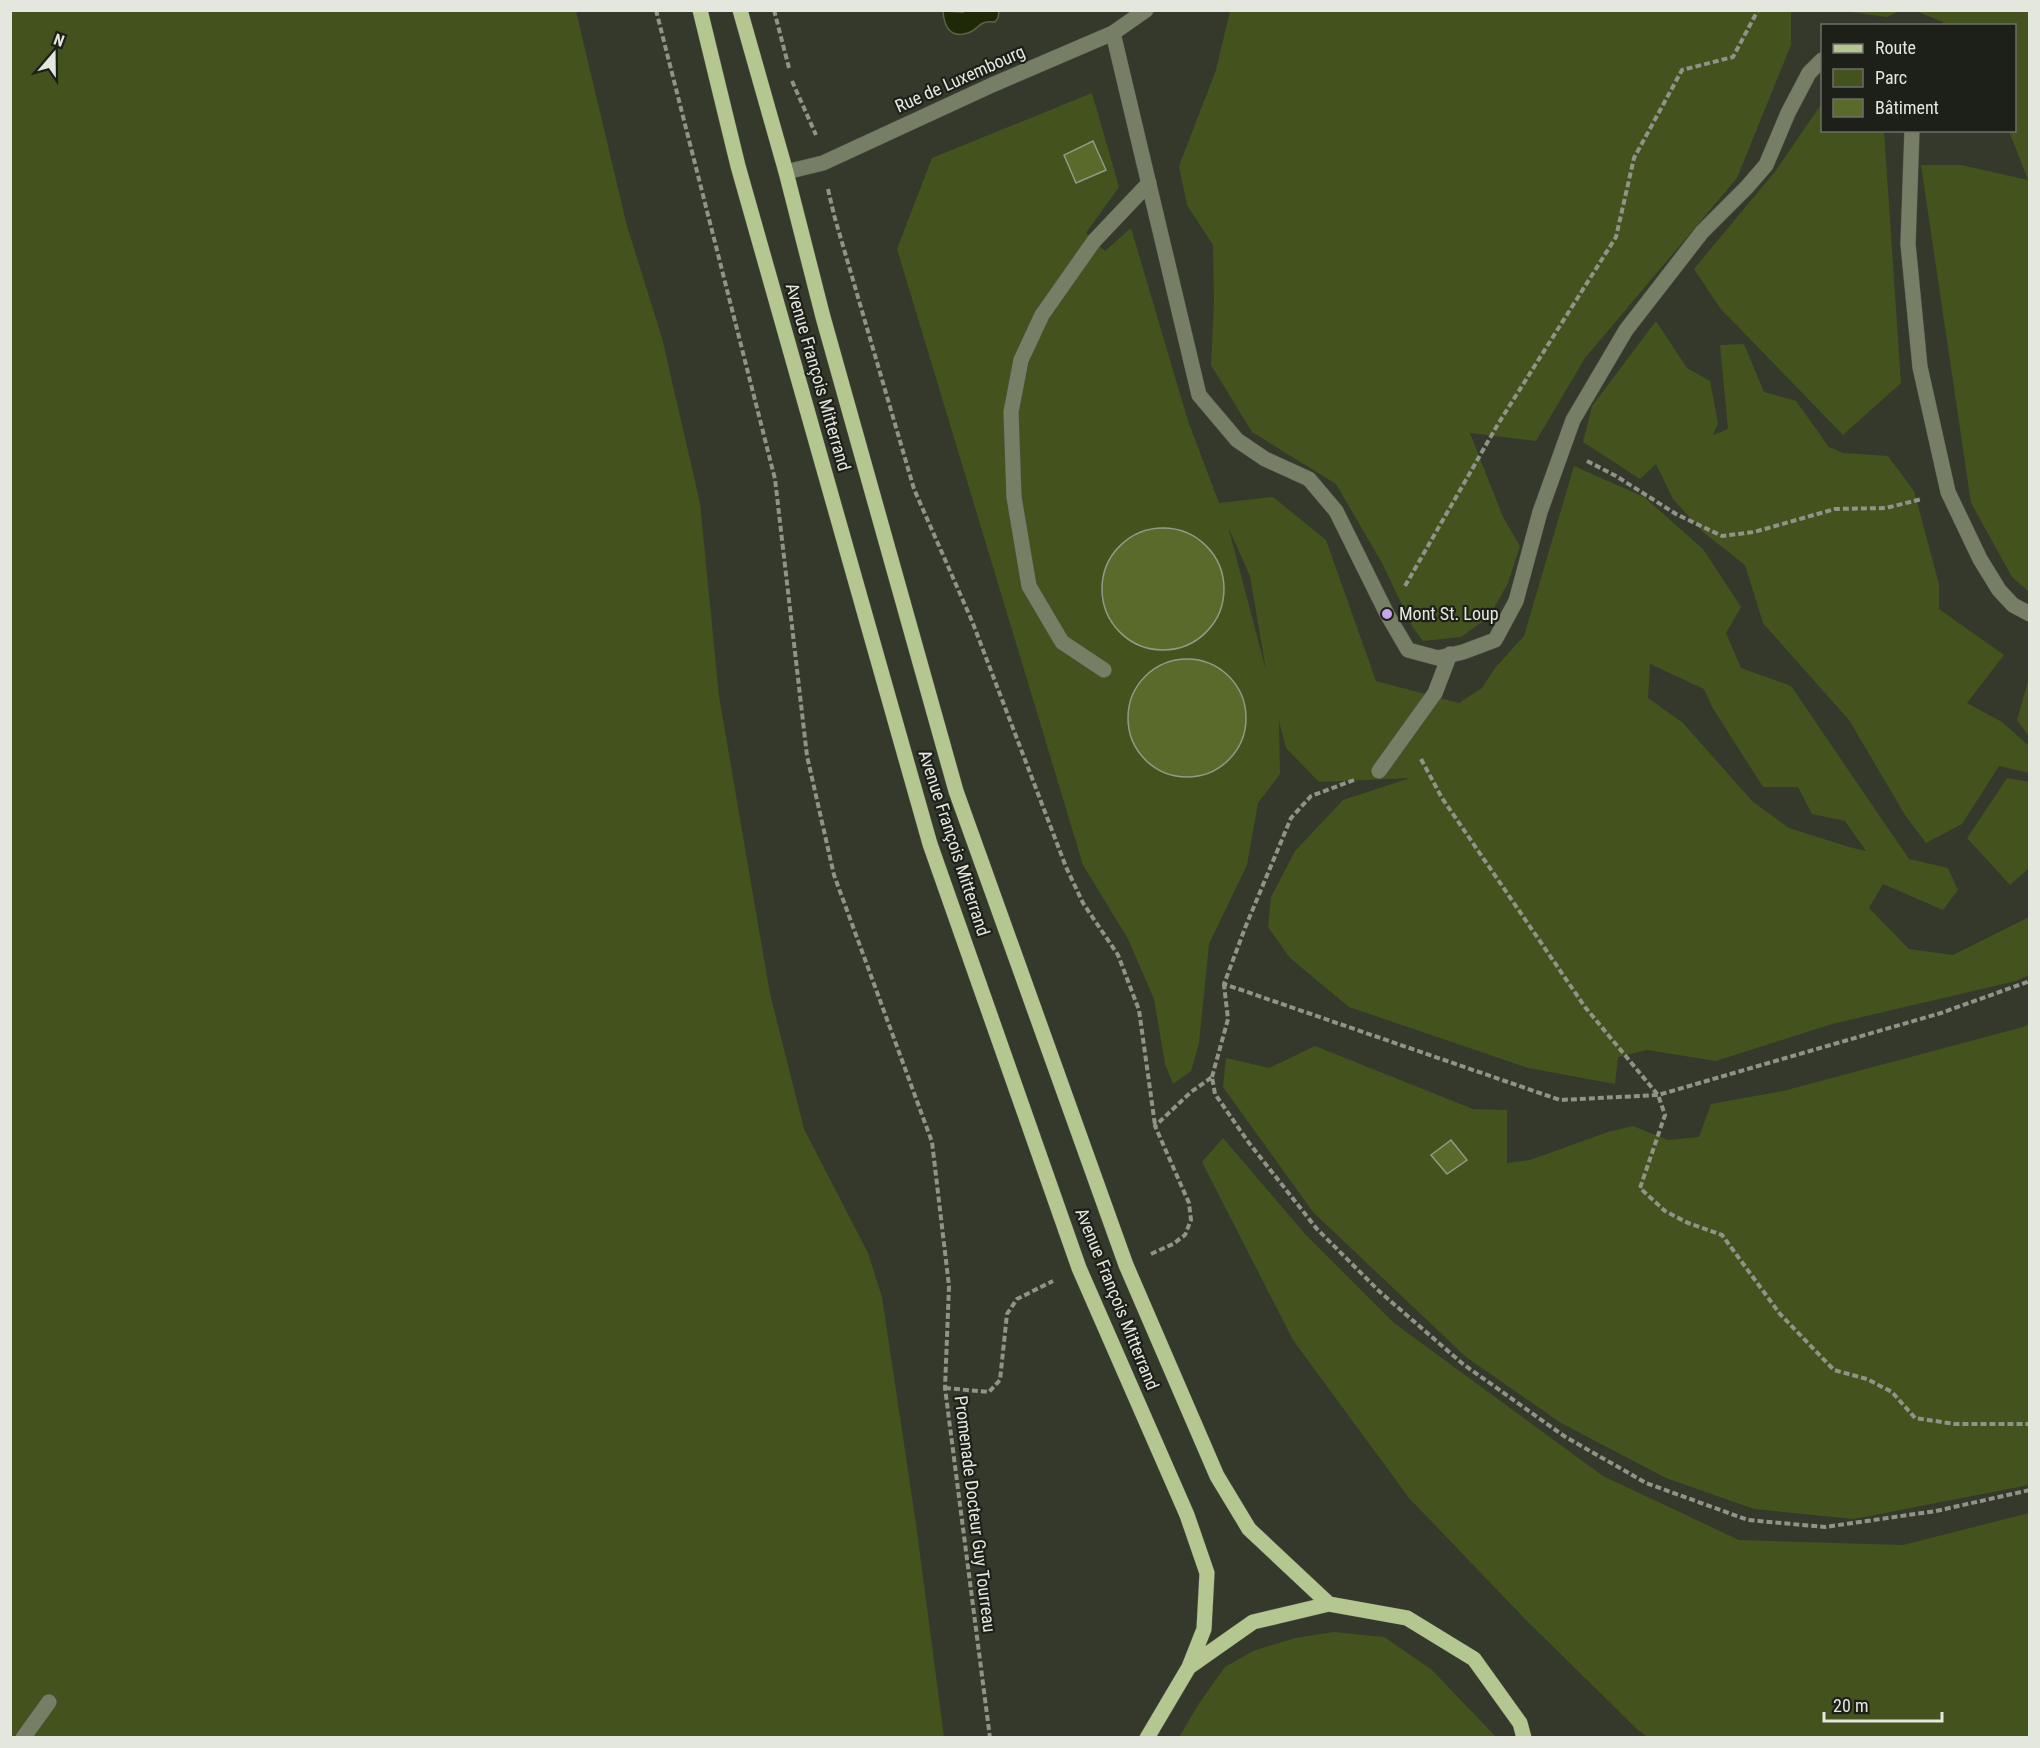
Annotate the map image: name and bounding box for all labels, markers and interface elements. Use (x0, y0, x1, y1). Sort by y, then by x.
north arrow (24, 24, 84, 84)
legend (1821, 24, 2016, 132)
text: N (51, 30, 67, 51)
text: Route (1875, 37, 1916, 58)
street label: Rue de Luxembourg (892, 41, 1028, 117)
text: Parc (1875, 67, 1907, 88)
text: Bâtiment (1875, 97, 1939, 118)
street label: Avenue François Mitterrand (782, 281, 855, 473)
place label: Mont St. Loup (1399, 603, 1499, 624)
marker: Mont St. Loup (1380, 607, 1394, 621)
street label: Avenue François Mitterrand (914, 747, 994, 939)
street label: Avenue François Mitterrand (1071, 1205, 1164, 1393)
street label: Promenade Docteur Guy Tourreau (951, 1394, 1000, 1633)
scale bar (1824, 1685, 1942, 1723)
text: 20 m (1833, 1695, 1868, 1716)

